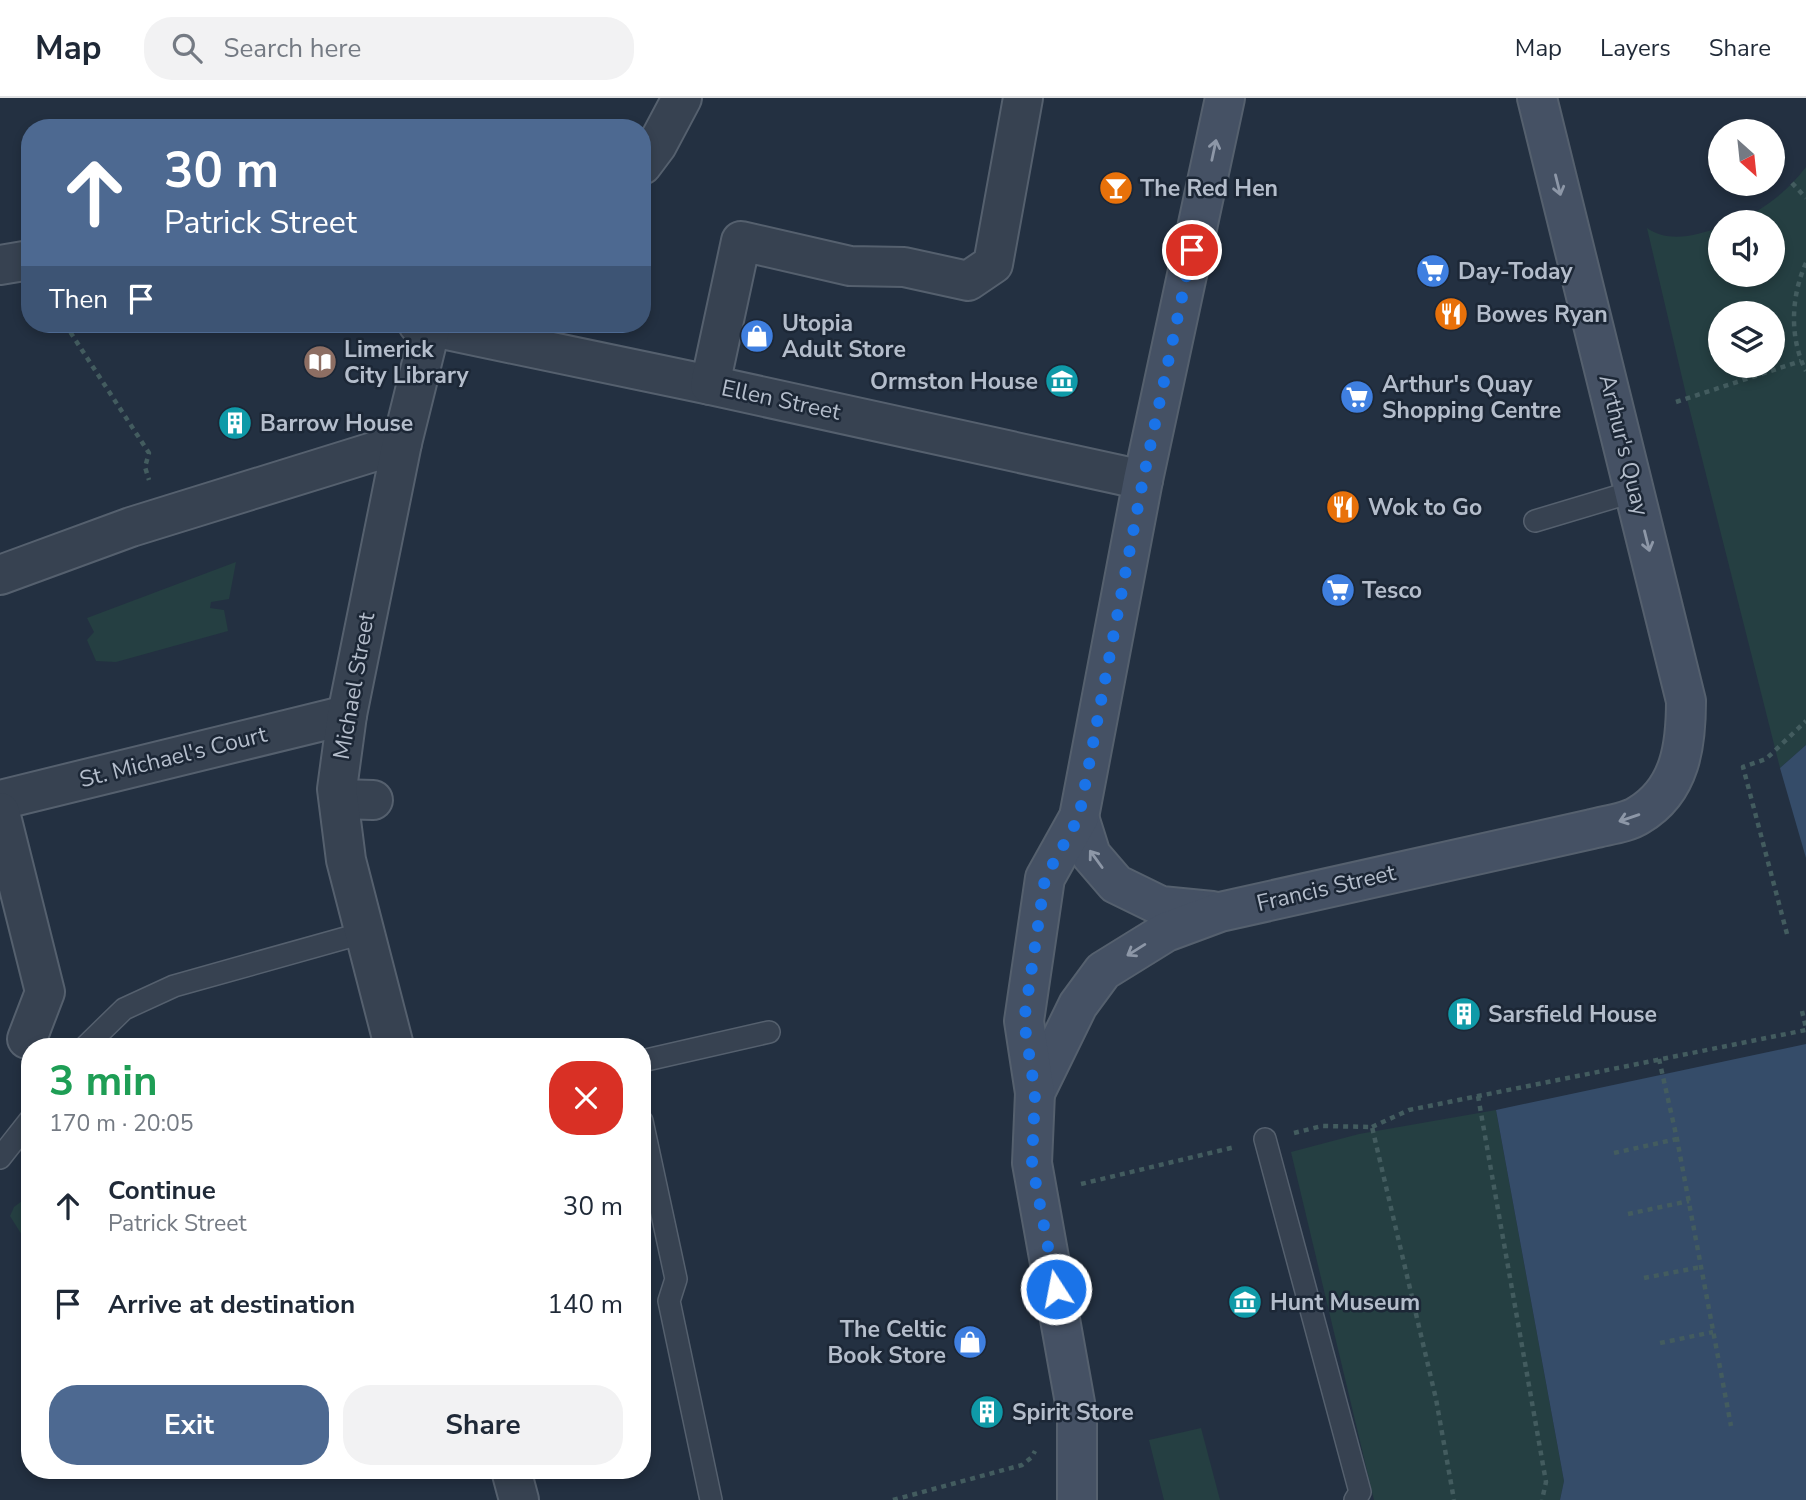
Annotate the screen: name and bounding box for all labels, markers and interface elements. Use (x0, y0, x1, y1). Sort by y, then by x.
search box (144, 17, 634, 80)
text: Map (35, 26, 102, 71)
icon: search (168, 29, 206, 67)
text: Search here (224, 31, 361, 66)
text: Map (1515, 32, 1562, 64)
text: Layers (1600, 32, 1671, 64)
text: Share (1709, 32, 1771, 64)
north arrow (1708, 119, 1785, 196)
map controls (1708, 119, 1785, 378)
text: 30 m (164, 137, 279, 204)
one-way arrow (1207, 139, 1221, 162)
icon: ahead (49, 147, 140, 238)
bar icon: The Red Hen (1097, 169, 1135, 207)
place label: The Red Hen (1140, 173, 1278, 204)
one-way arrow (1552, 173, 1566, 196)
text: Patrick Street (164, 201, 357, 244)
button: sound (1708, 210, 1785, 287)
pin (1162, 220, 1222, 280)
icon: arrive (1173, 231, 1211, 269)
supermarket icon: Day-Today (1414, 252, 1452, 290)
place label: Day-Today (1458, 256, 1574, 287)
icon: arrive (122, 280, 160, 318)
text: Then (49, 282, 108, 317)
restaurant icon: Bowes Ryan (1432, 295, 1470, 333)
place label: Bowes Ryan (1476, 299, 1608, 330)
button: layers (1708, 301, 1785, 378)
place label: Utopia Adult Store (782, 308, 906, 365)
shop icon: Utopia Adult Store (738, 317, 776, 355)
place label: Limerick City Library (344, 334, 470, 391)
library icon: Limerick City Library (301, 343, 339, 381)
museum icon: Ormston House (1043, 362, 1081, 400)
place label: Ormston House (870, 366, 1038, 397)
place label: Arthur's Quay Shopping Centre (1382, 369, 1561, 426)
street label: Arthur's Quay (1591, 371, 1657, 519)
street label: Ellen Street (719, 372, 844, 428)
supermarket icon: Arthur's Quay Shopping Centre (1338, 378, 1376, 416)
building icon: Barrow House (216, 404, 254, 442)
place label: Barrow House (260, 408, 413, 439)
restaurant icon: Wok to Go (1324, 488, 1362, 526)
place label: Wok to Go (1368, 492, 1482, 523)
one-way arrow (1641, 529, 1654, 552)
supermarket icon: Tesco (1319, 571, 1357, 609)
place label: Tesco (1362, 575, 1422, 606)
street label: Michael Street (326, 609, 382, 762)
street label: St. Michael's Court (76, 719, 271, 795)
one-way arrow (1619, 813, 1641, 825)
one-way arrow (1089, 850, 1103, 869)
street label: Francis Street (1254, 857, 1399, 919)
one-way arrow (1127, 944, 1147, 958)
building icon: Sarsfield House (1445, 995, 1483, 1033)
place label: Sarsfield House (1488, 999, 1657, 1030)
text: 3 min (49, 1053, 158, 1110)
button: close (549, 1061, 623, 1135)
text: 170 m · 20:05 (49, 1108, 194, 1139)
text: Continue (108, 1173, 216, 1208)
icon: ahead (49, 1187, 87, 1225)
text: 30 m (563, 1189, 623, 1224)
text: Patrick Street (108, 1208, 247, 1239)
position arrow (1019, 1252, 1093, 1326)
museum icon: Hunt Museum (1226, 1283, 1264, 1321)
icon: arrive (49, 1285, 87, 1323)
text: Arrive at destination (108, 1287, 355, 1322)
text: 140 m (547, 1287, 623, 1322)
place label: Hunt Museum (1270, 1287, 1420, 1318)
place label: The Celtic Book Store (827, 1314, 946, 1371)
shop icon: The Celtic Book Store (951, 1323, 989, 1361)
button: Exit (49, 1385, 329, 1465)
button: Share (343, 1385, 623, 1465)
building icon: Spirit Store (968, 1393, 1006, 1431)
place label: Spirit Store (1012, 1397, 1134, 1428)

